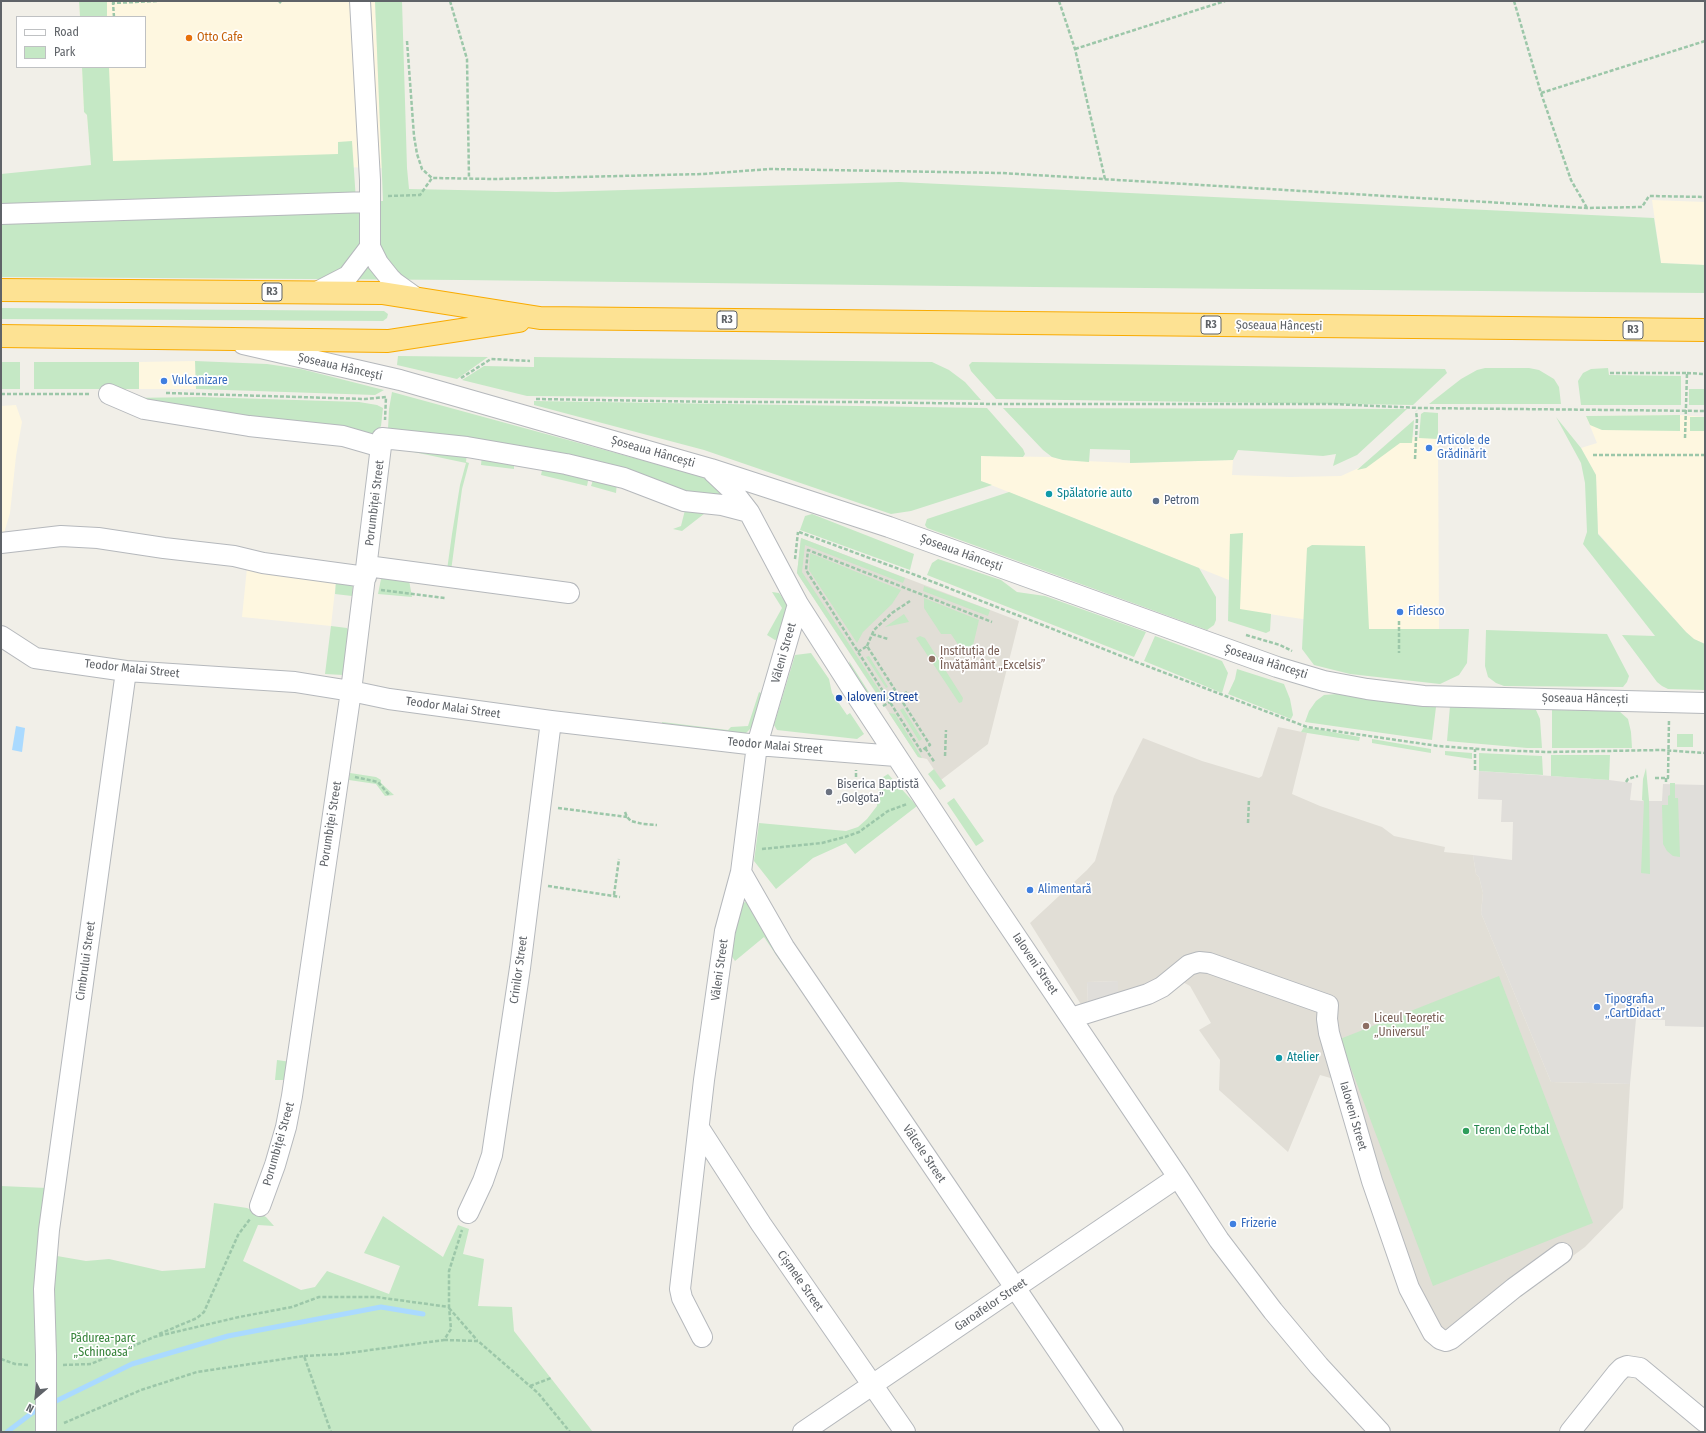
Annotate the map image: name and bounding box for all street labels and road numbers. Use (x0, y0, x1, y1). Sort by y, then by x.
road number: R3 (262, 283, 282, 301)
road number: R3 (717, 311, 737, 329)
road number: R3 (1201, 316, 1221, 334)
street label: Șoseaua Hâncești (1236, 318, 1322, 334)
road number: R3 (1623, 321, 1643, 339)
street label: Șoseaua Hâncești (296, 350, 384, 384)
street label: Șoseaua Hâncești (609, 433, 697, 471)
street label: Porumbiței Street (363, 459, 387, 547)
street label: Șoseaua Hâncești (918, 531, 1004, 575)
street label: Văleni Street (769, 621, 799, 685)
street label: Șoseaua Hâncești (1223, 642, 1309, 682)
street label: Teodor Malai Street (84, 657, 180, 681)
street label: Șoseaua Hâncești (1542, 691, 1628, 707)
street label: Teodor Malai Street (405, 694, 501, 722)
street label: Teodor Malai Street (727, 735, 823, 757)
street label: Porumbiței Street (317, 780, 345, 868)
street label: Cimbrului Street (73, 920, 99, 1002)
street label: Ialoveni Street (1009, 930, 1061, 998)
street label: Crinilor Street (507, 935, 531, 1005)
street label: Văleni Street (709, 938, 731, 1002)
street label: Ialoveni Street (1336, 1080, 1370, 1152)
street label: Porumbiței Street (260, 1101, 298, 1187)
street label: Vâlcele Street (899, 1122, 949, 1186)
street label: Cișmele Street (774, 1248, 826, 1314)
street label: Garoafelor Street (952, 1276, 1030, 1334)

